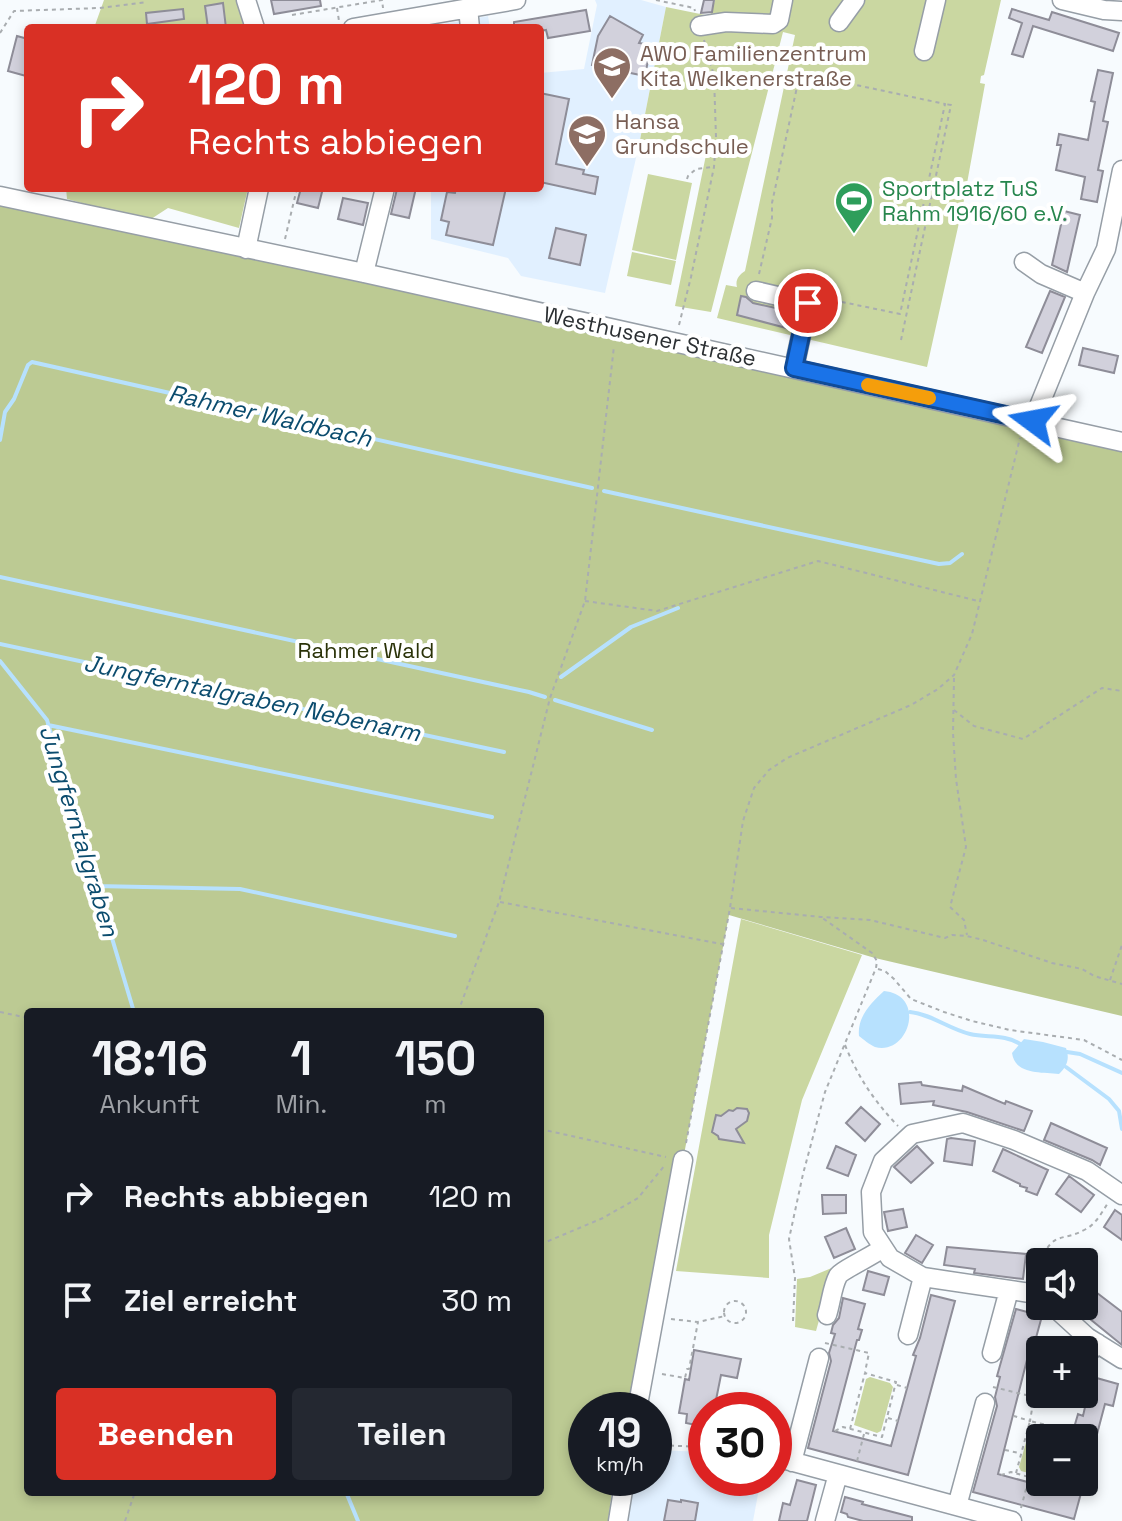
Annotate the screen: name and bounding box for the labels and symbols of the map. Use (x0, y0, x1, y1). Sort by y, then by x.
place label: AWO Familienzentrum Kita Welkenerstraße (640, 39, 867, 92)
school or university icon: AWO Familienzentrum Kita Welkenerstraße (591, 45, 633, 100)
place label: Hansa Grundschule (615, 107, 749, 160)
school or university icon: Hansa Grundschule (566, 113, 608, 168)
place label: Sportplatz TuS Rahm 1916/60 e.V. (882, 174, 1067, 227)
sports icon: Sportplatz TuS Rahm 1916/60 e.V. (833, 180, 875, 235)
pin (774, 269, 842, 337)
street label: Westhusener Straße (541, 300, 759, 372)
water label: Rahmer Waldbach (166, 377, 376, 454)
position arrow (991, 379, 1075, 463)
park label: Rahmer Wald (298, 636, 434, 664)
water label: Jungferntalgraben Nebenarm (81, 647, 424, 749)
water label: Jungferntalgraben (33, 722, 127, 941)
speed limit sign: 30 (688, 1392, 792, 1496)

